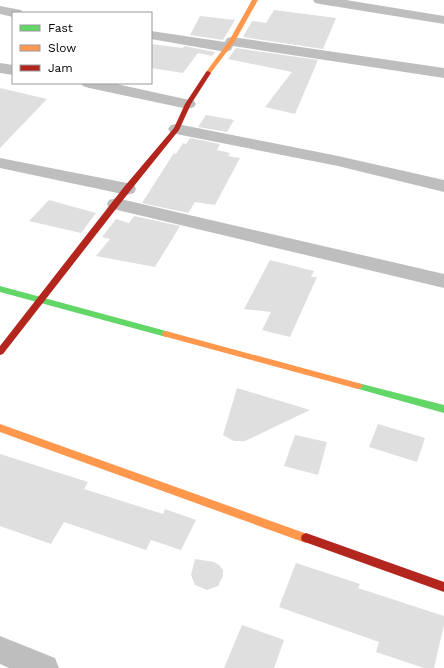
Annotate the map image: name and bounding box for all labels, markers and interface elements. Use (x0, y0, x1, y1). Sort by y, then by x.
legend (12, 12, 152, 84)
text: Fast (48, 21, 73, 35)
text: Slow (48, 41, 76, 55)
text: Jam (48, 61, 73, 75)

